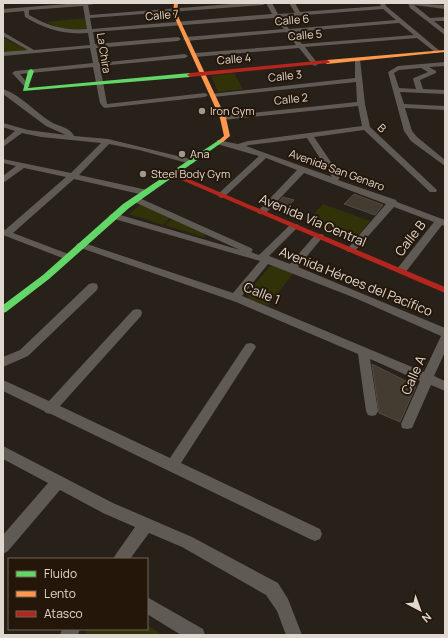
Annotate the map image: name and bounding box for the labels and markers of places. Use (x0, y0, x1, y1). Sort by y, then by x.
place label: Iron Gym (210, 103, 255, 118)
marker: Iron Gym (197, 106, 207, 116)
place label: Ana (190, 146, 210, 161)
marker: Ana (177, 149, 187, 159)
place label: Steel Body Gym (151, 166, 230, 181)
marker: Steel Body Gym (138, 169, 148, 179)

